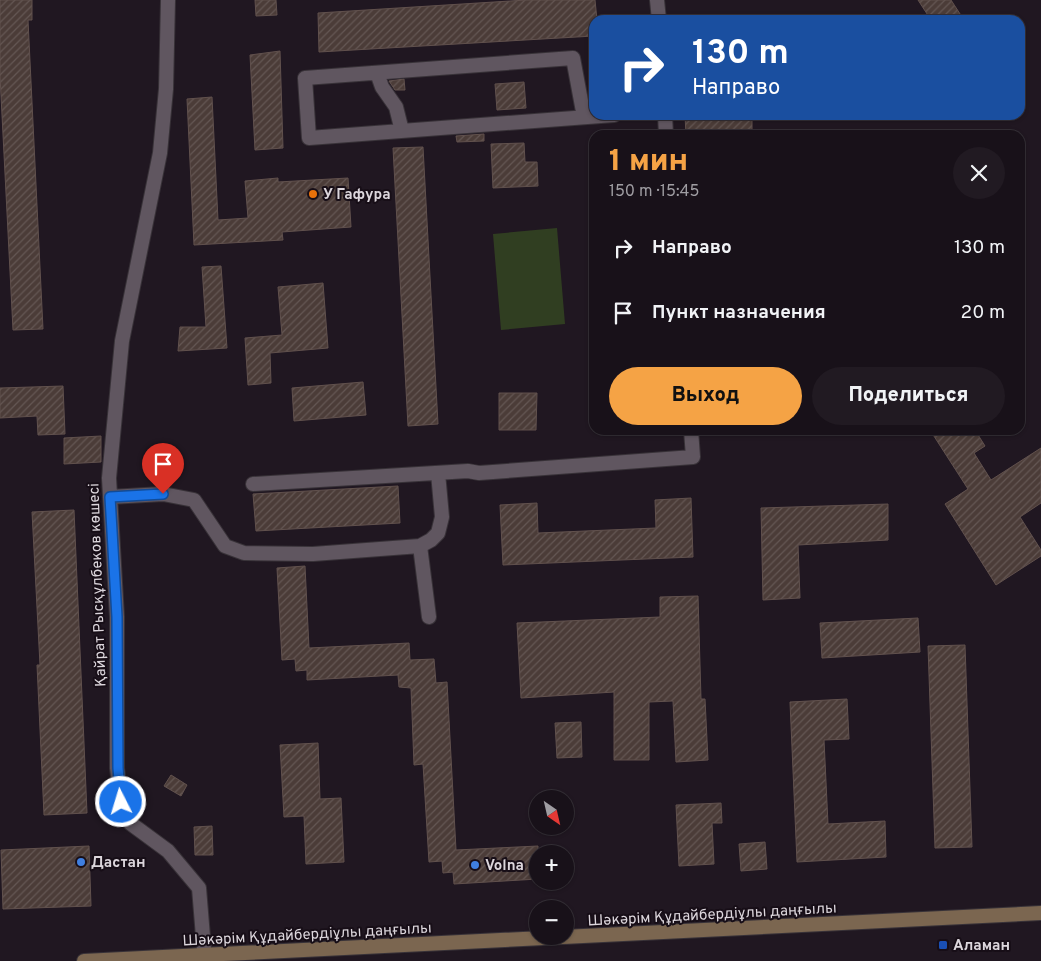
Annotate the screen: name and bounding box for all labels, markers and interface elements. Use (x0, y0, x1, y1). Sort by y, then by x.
text: 130 m (692, 32, 789, 76)
icon: right (609, 35, 674, 100)
text: Направо (692, 75, 780, 102)
text: 1 мин (609, 144, 688, 181)
button: close (953, 147, 1005, 199)
text: 150 m · 15:45 (609, 182, 699, 202)
place label: У Гафура (323, 186, 391, 205)
marker: У Гафура (307, 188, 319, 200)
icon: right (609, 234, 637, 262)
text: Направо (652, 236, 732, 260)
text: 130 m (954, 236, 1005, 260)
icon: arrive (609, 299, 637, 327)
text: Пункт назначения (652, 301, 826, 325)
text: 20 m (961, 301, 1005, 325)
button: Выход (609, 367, 802, 425)
button: Поделиться (812, 367, 1005, 425)
pin (142, 443, 184, 494)
icon: arrive (149, 450, 177, 478)
street label: Қайрат Рысқұлбеков көшесі (85, 483, 112, 687)
position arrow (94, 775, 146, 827)
north arrow (529, 790, 574, 835)
map controls (529, 790, 574, 945)
button: + (529, 845, 574, 890)
place label: Дастан (91, 854, 146, 873)
marker: Дастан (75, 856, 87, 868)
place label: Volna (485, 857, 524, 876)
marker: Volna (469, 859, 481, 871)
street label: Шәкәрім Құдайбердіұлы даңғылы (587, 899, 837, 932)
button: − (529, 900, 574, 945)
street label: Шәкәрім Құдайбердіұлы даңғылы (182, 919, 432, 952)
place label: Аламан (953, 937, 1010, 956)
marker: Аламан (937, 939, 949, 951)

